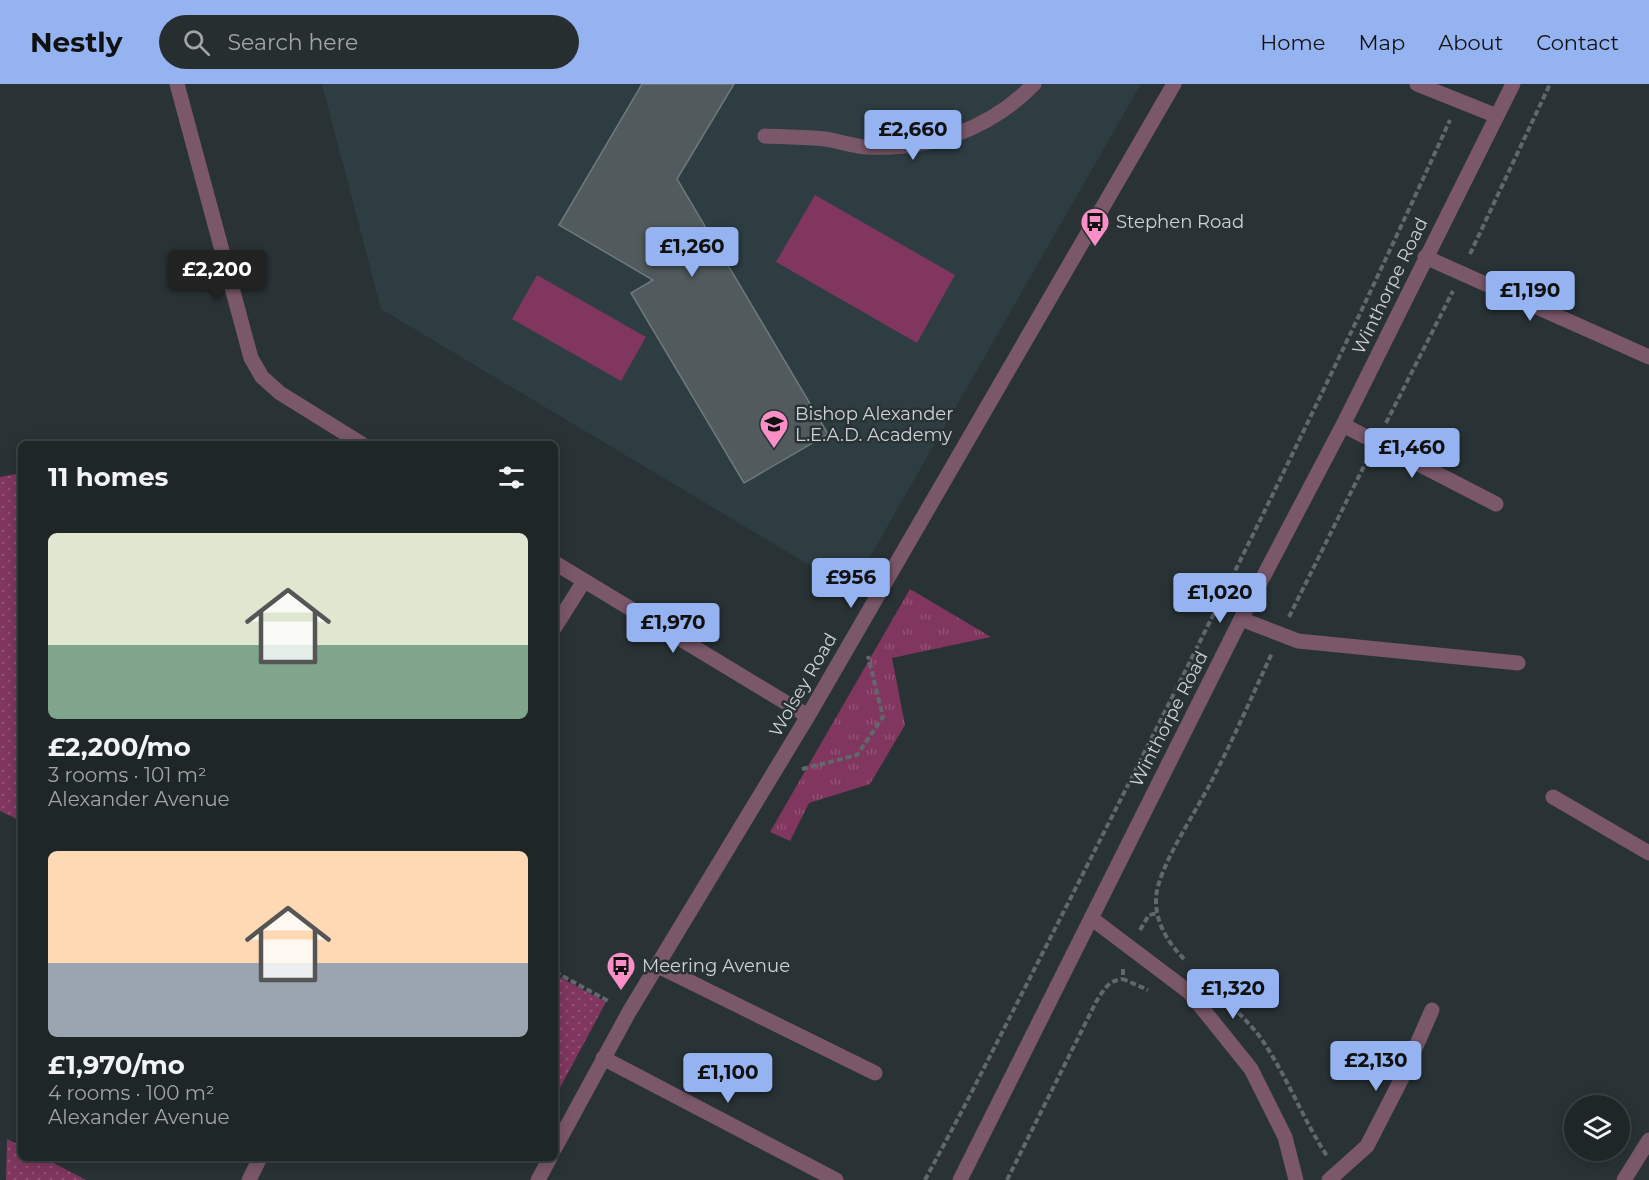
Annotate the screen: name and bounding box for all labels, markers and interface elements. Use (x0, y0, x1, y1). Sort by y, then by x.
search box (159, 15, 579, 69)
text: Nestly (30, 25, 123, 59)
icon: search (180, 26, 213, 59)
text: Search here (228, 29, 358, 56)
text: Home (1260, 30, 1325, 55)
text: Map (1358, 30, 1405, 55)
text: About (1438, 30, 1503, 55)
text: Contact (1536, 30, 1619, 55)
pin: £2,660 (864, 110, 962, 161)
text: £2,660 (878, 117, 948, 141)
bus stop icon: Stephen Road (1079, 206, 1111, 248)
place label: Stephen Road (1116, 211, 1244, 233)
street label: Winthorpe Road (1347, 214, 1433, 358)
pin: £1,260 (643, 227, 741, 278)
text: £1,260 (659, 234, 725, 258)
pin: £2,200 (168, 250, 266, 301)
text: £2,200 (182, 257, 252, 281)
pin: £1,190 (1481, 271, 1579, 322)
text: £1,190 (1500, 278, 1560, 302)
place label: Bishop Alexander L.E.A.D. Academy (795, 403, 953, 446)
school or university icon: Bishop Alexander L.E.A.D. Academy (758, 408, 790, 450)
pin: £1,460 (1363, 428, 1461, 479)
text: £1,460 (1379, 435, 1445, 459)
text: 11 homes (48, 461, 168, 493)
icon: filters (495, 461, 528, 494)
pin: £956 (815, 558, 887, 609)
text: £956 (826, 565, 876, 589)
icon: home (234, 572, 342, 680)
pin: £1,020 (1171, 573, 1269, 624)
text: £1,020 (1187, 580, 1253, 604)
pin: £1,970 (624, 603, 722, 654)
text: £1,970 (641, 610, 705, 634)
street label: Wolsey Road (764, 629, 842, 741)
street label: Winthorpe Road (1125, 647, 1213, 791)
text: £2,200/mo (48, 731, 191, 763)
text: 3 rooms · 101 m² (48, 763, 207, 787)
text: Alexander Avenue (48, 787, 230, 811)
icon: home (234, 890, 342, 998)
bus stop icon: Meering Avenue (605, 950, 637, 992)
place label: Meering Avenue (642, 955, 790, 977)
pin: £1,320 (1184, 969, 1282, 1020)
text: £1,320 (1201, 976, 1265, 1000)
pin: £2,130 (1327, 1041, 1425, 1092)
text: £2,130 (1344, 1048, 1408, 1072)
text: £1,970/mo (48, 1049, 185, 1081)
pin: £1,100 (679, 1053, 777, 1104)
text: £1,100 (697, 1060, 759, 1084)
text: 4 rooms · 100 m² (48, 1081, 215, 1105)
map controls (1564, 1095, 1630, 1161)
button: layers (1564, 1095, 1630, 1161)
text: Alexander Avenue (48, 1105, 230, 1129)

